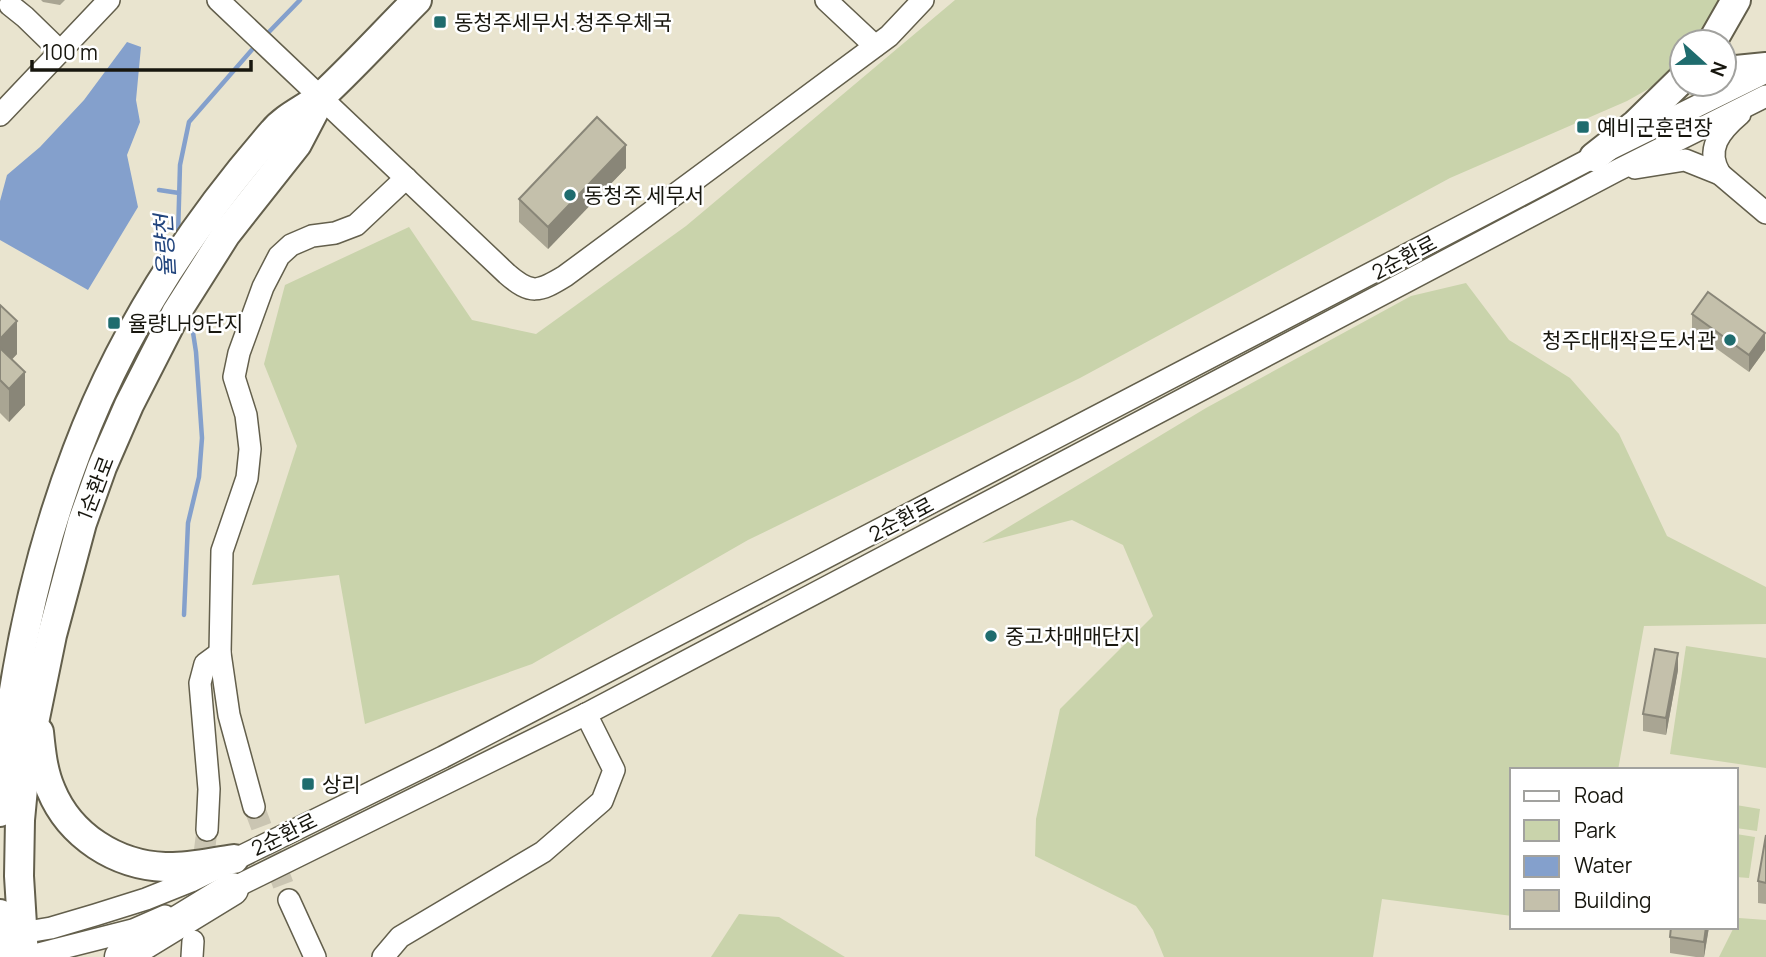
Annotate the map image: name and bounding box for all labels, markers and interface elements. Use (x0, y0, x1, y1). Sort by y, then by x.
place label: 동청주세무서.청주우체국 (454, 8, 672, 36)
marker: 동청주세무서.청주우체국 (432, 14, 448, 30)
scale bar (32, 28, 250, 72)
north arrow (1668, 28, 1738, 98)
text: 100 m (42, 38, 98, 66)
text: N (1704, 58, 1733, 80)
place label: 예비군훈련장 (1597, 113, 1713, 141)
marker: 예비군훈련장 (1575, 119, 1591, 135)
place label: 동청주 세무서 (584, 181, 704, 209)
marker: 동청주 세무서 (562, 187, 578, 203)
water label: 율량천 (146, 211, 182, 279)
street label: 2순환로 (1367, 228, 1441, 286)
place label: 율량LH9단지 (128, 309, 243, 337)
marker: 율량LH9단지 (106, 315, 122, 331)
place label: 청주대대작은도서관 (1542, 326, 1716, 354)
marker: 청주대대작은도서관 (1722, 332, 1738, 348)
street label: 1순환로 (70, 452, 120, 524)
street label: 2순환로 (864, 490, 938, 548)
place label: 중고차매매단지 (1005, 622, 1140, 650)
marker: 중고차매매단지 (983, 628, 999, 644)
legend (1510, 768, 1738, 929)
place label: 상리 (322, 770, 361, 798)
marker: 상리 (300, 776, 316, 792)
text: Road (1574, 781, 1624, 809)
street label: 2순환로 (246, 806, 322, 862)
text: Park (1574, 816, 1616, 844)
text: Water (1574, 851, 1633, 879)
text: Building (1574, 886, 1651, 914)

